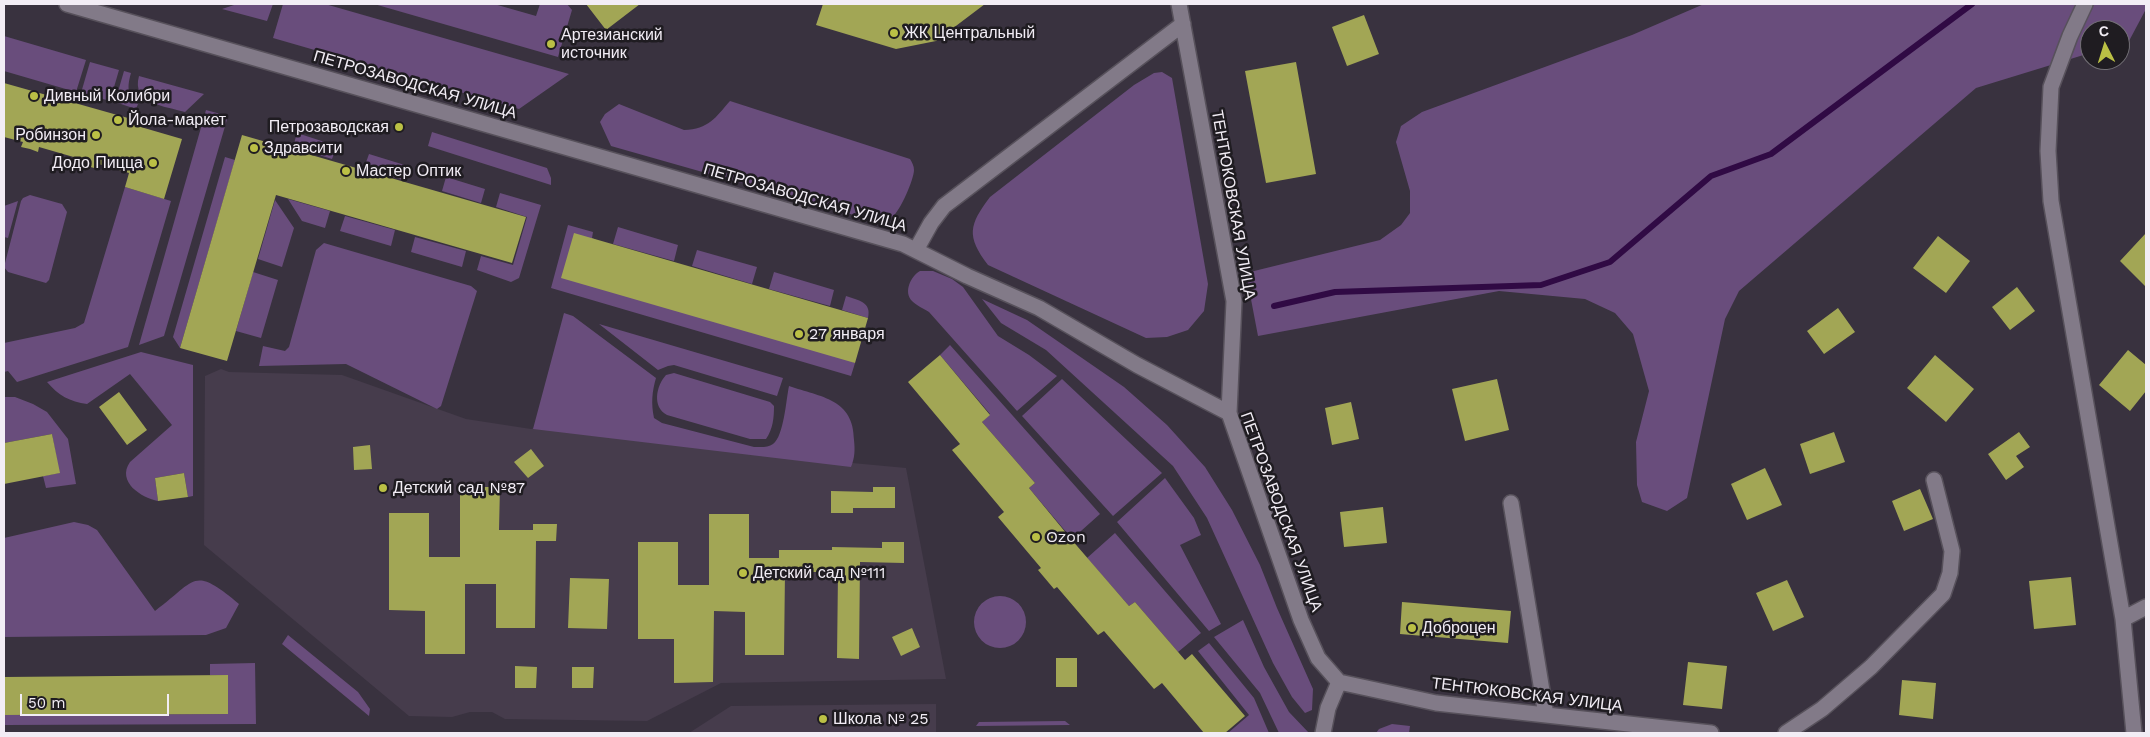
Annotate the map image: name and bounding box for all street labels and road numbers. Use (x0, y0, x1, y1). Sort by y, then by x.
street label: ПЕТРОЗАВОДСКАЯ УЛИЦА (311, 47, 519, 123)
street label: ТЕНТЮКОВСКАЯ УЛИЦА (1207, 109, 1259, 301)
street label: ПЕТРОЗАВОДСКАЯ УЛИЦА (701, 160, 909, 236)
street label: ПЕТРОЗАВОДСКАЯ УЛИЦА (1236, 410, 1326, 614)
street label: ТЕНТЮКОВСКАЯ УЛИЦА (1430, 674, 1624, 716)

